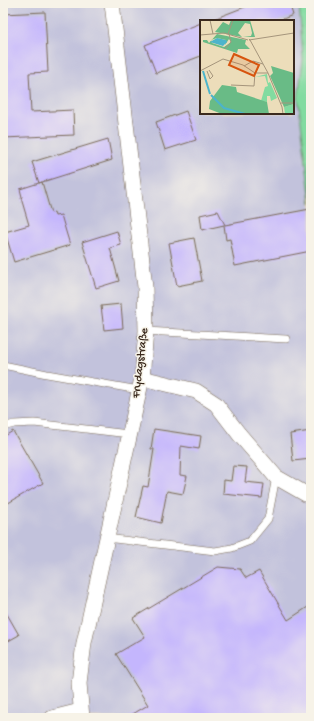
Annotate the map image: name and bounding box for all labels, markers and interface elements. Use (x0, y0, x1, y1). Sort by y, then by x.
inset map (200, 20, 294, 114)
street label: Frydagstraße (130, 326, 152, 400)

